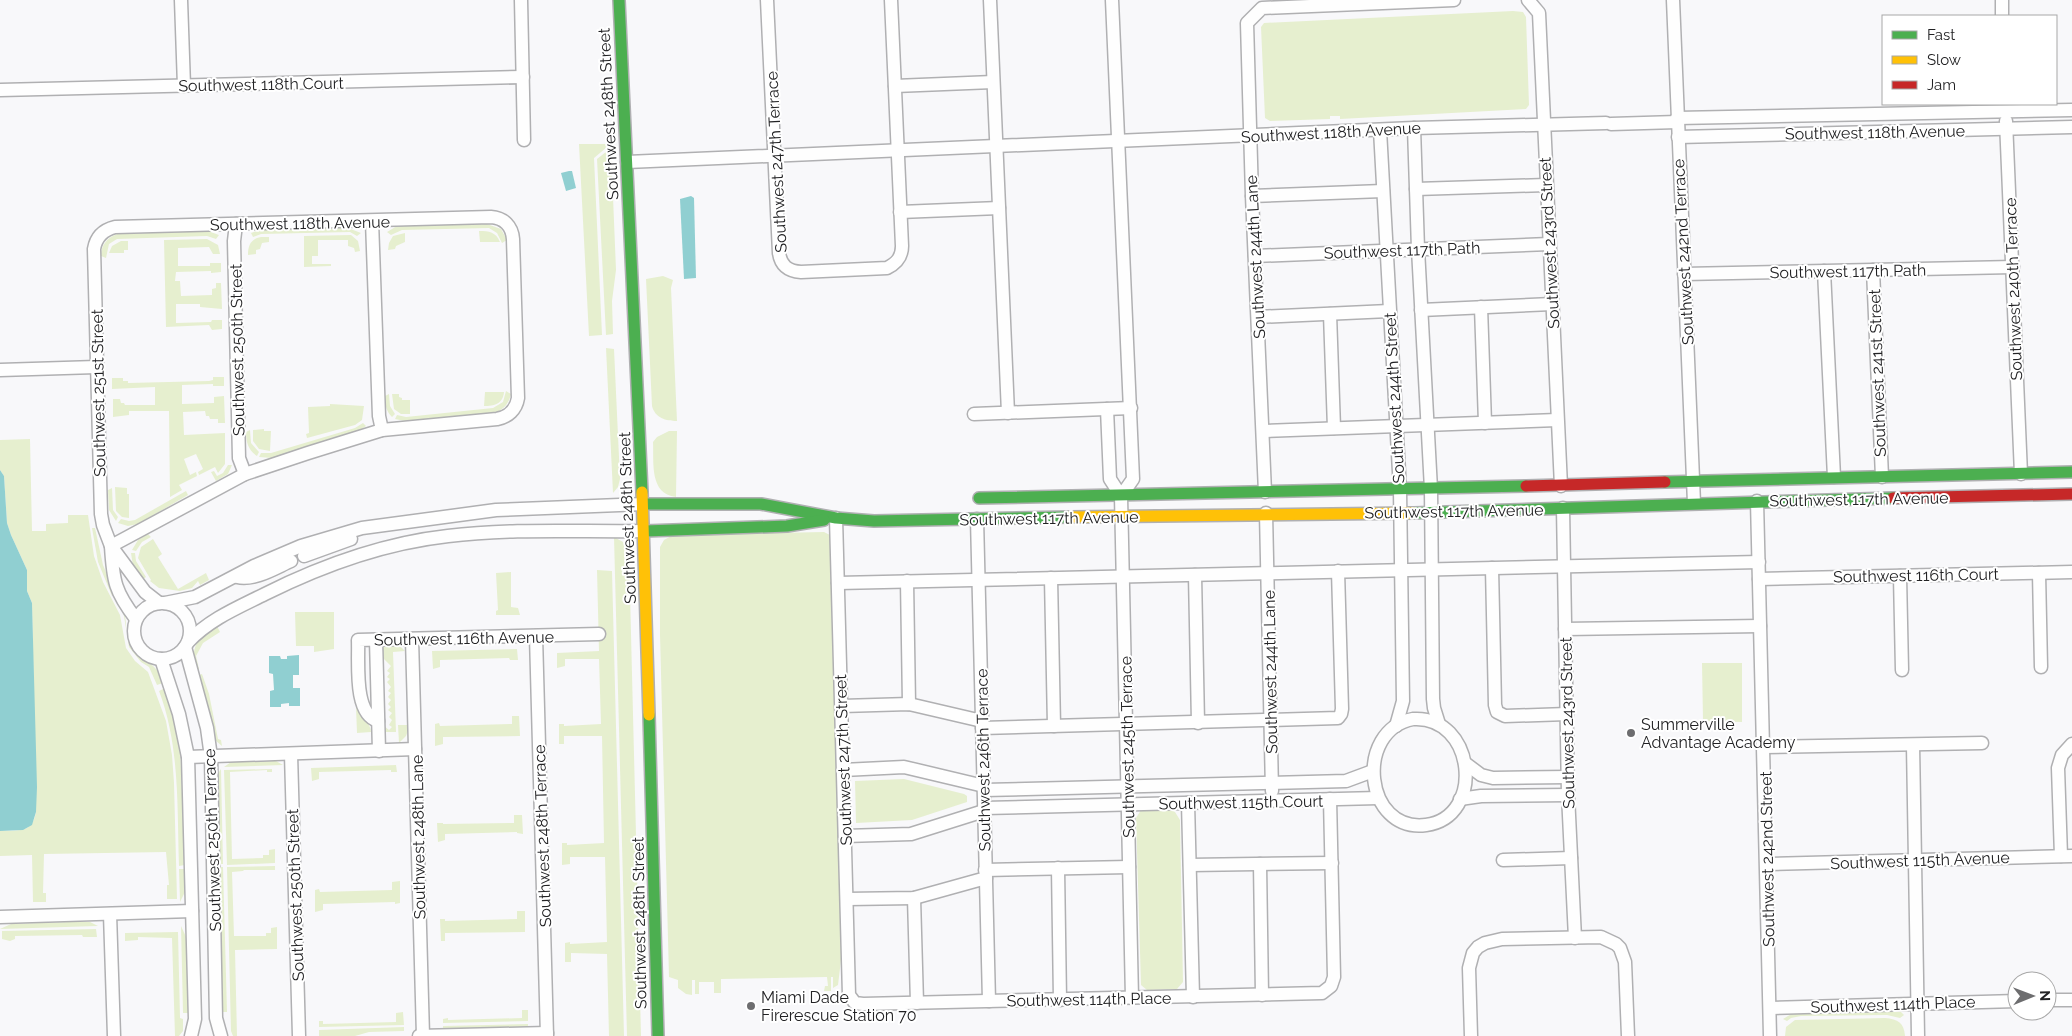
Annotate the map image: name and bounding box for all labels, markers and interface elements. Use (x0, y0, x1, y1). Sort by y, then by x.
legend (1882, 15, 2057, 105)
text: Fast (1927, 26, 1955, 44)
street label: Southwest 248th Street (594, 27, 622, 200)
text: Slow (1927, 51, 1961, 69)
street label: Southwest 247th Terrace (762, 71, 791, 253)
street label: Southwest 118th Court (178, 74, 345, 95)
text: Jam (1927, 76, 1956, 94)
street label: Southwest 118th Avenue (1241, 118, 1421, 147)
street label: Southwest 118th Avenue (1785, 121, 1965, 144)
street label: Southwest 243rd Street (1535, 156, 1563, 329)
street label: Southwest 242nd Terrace (1669, 159, 1698, 345)
street label: Southwest 244th Lane (1242, 175, 1269, 339)
street label: Southwest 240th Terrace (2001, 197, 2026, 381)
street label: Southwest 118th Avenue (210, 212, 390, 235)
street label: Southwest 117th Path (1323, 238, 1481, 263)
street label: Southwest 117th Path (1770, 261, 1926, 282)
street label: Southwest 250th Street (226, 263, 249, 436)
street label: Southwest 241st Street (1865, 288, 1890, 457)
street label: Southwest 251st Street (88, 308, 109, 477)
street label: Southwest 244th Street (1380, 311, 1408, 484)
street label: Southwest 248th Street (615, 431, 640, 604)
street label: Southwest 117th Avenue (1769, 488, 1949, 511)
street label: Southwest 117th Avenue (1364, 500, 1544, 523)
street label: Southwest 117th Avenue (959, 507, 1139, 530)
street label: Southwest 116th Court (1833, 565, 2000, 586)
street label: Southwest 244th Lane (1260, 590, 1281, 754)
street label: Southwest 116th Avenue (374, 627, 554, 650)
street label: Southwest 243rd Street (1556, 636, 1578, 809)
street label: Southwest 245th Terrace (1116, 656, 1139, 838)
street label: Southwest 246th Terrace (972, 668, 995, 852)
street label: Southwest 247th Street (831, 673, 856, 846)
place label: Summerville Advantage Academy (1641, 715, 1796, 752)
marker: Summerville Advantage Academy (1625, 727, 1637, 739)
street label: Southwest 248th Terrace (530, 744, 555, 928)
street label: Southwest 250th Terrace (200, 748, 225, 932)
street label: Southwest 248th Lane (408, 755, 429, 919)
street label: Southwest 242nd Street (1756, 770, 1779, 947)
street label: Southwest 115th Court (1159, 792, 1324, 813)
street label: Southwest 250th Street (283, 808, 308, 982)
street label: Southwest 248th Street (628, 836, 651, 1009)
street label: Southwest 115th Avenue (1830, 848, 2010, 873)
north arrow (2007, 971, 2057, 1021)
place label: Miami Dade Firerescue Station 70 (761, 988, 917, 1025)
street label: Southwest 114th Place (1006, 989, 1172, 1010)
text: N (2037, 990, 2053, 1001)
street label: Southwest 114th Place (1810, 992, 1976, 1017)
marker: Miami Dade Firerescue Station 70 (745, 1000, 757, 1012)

